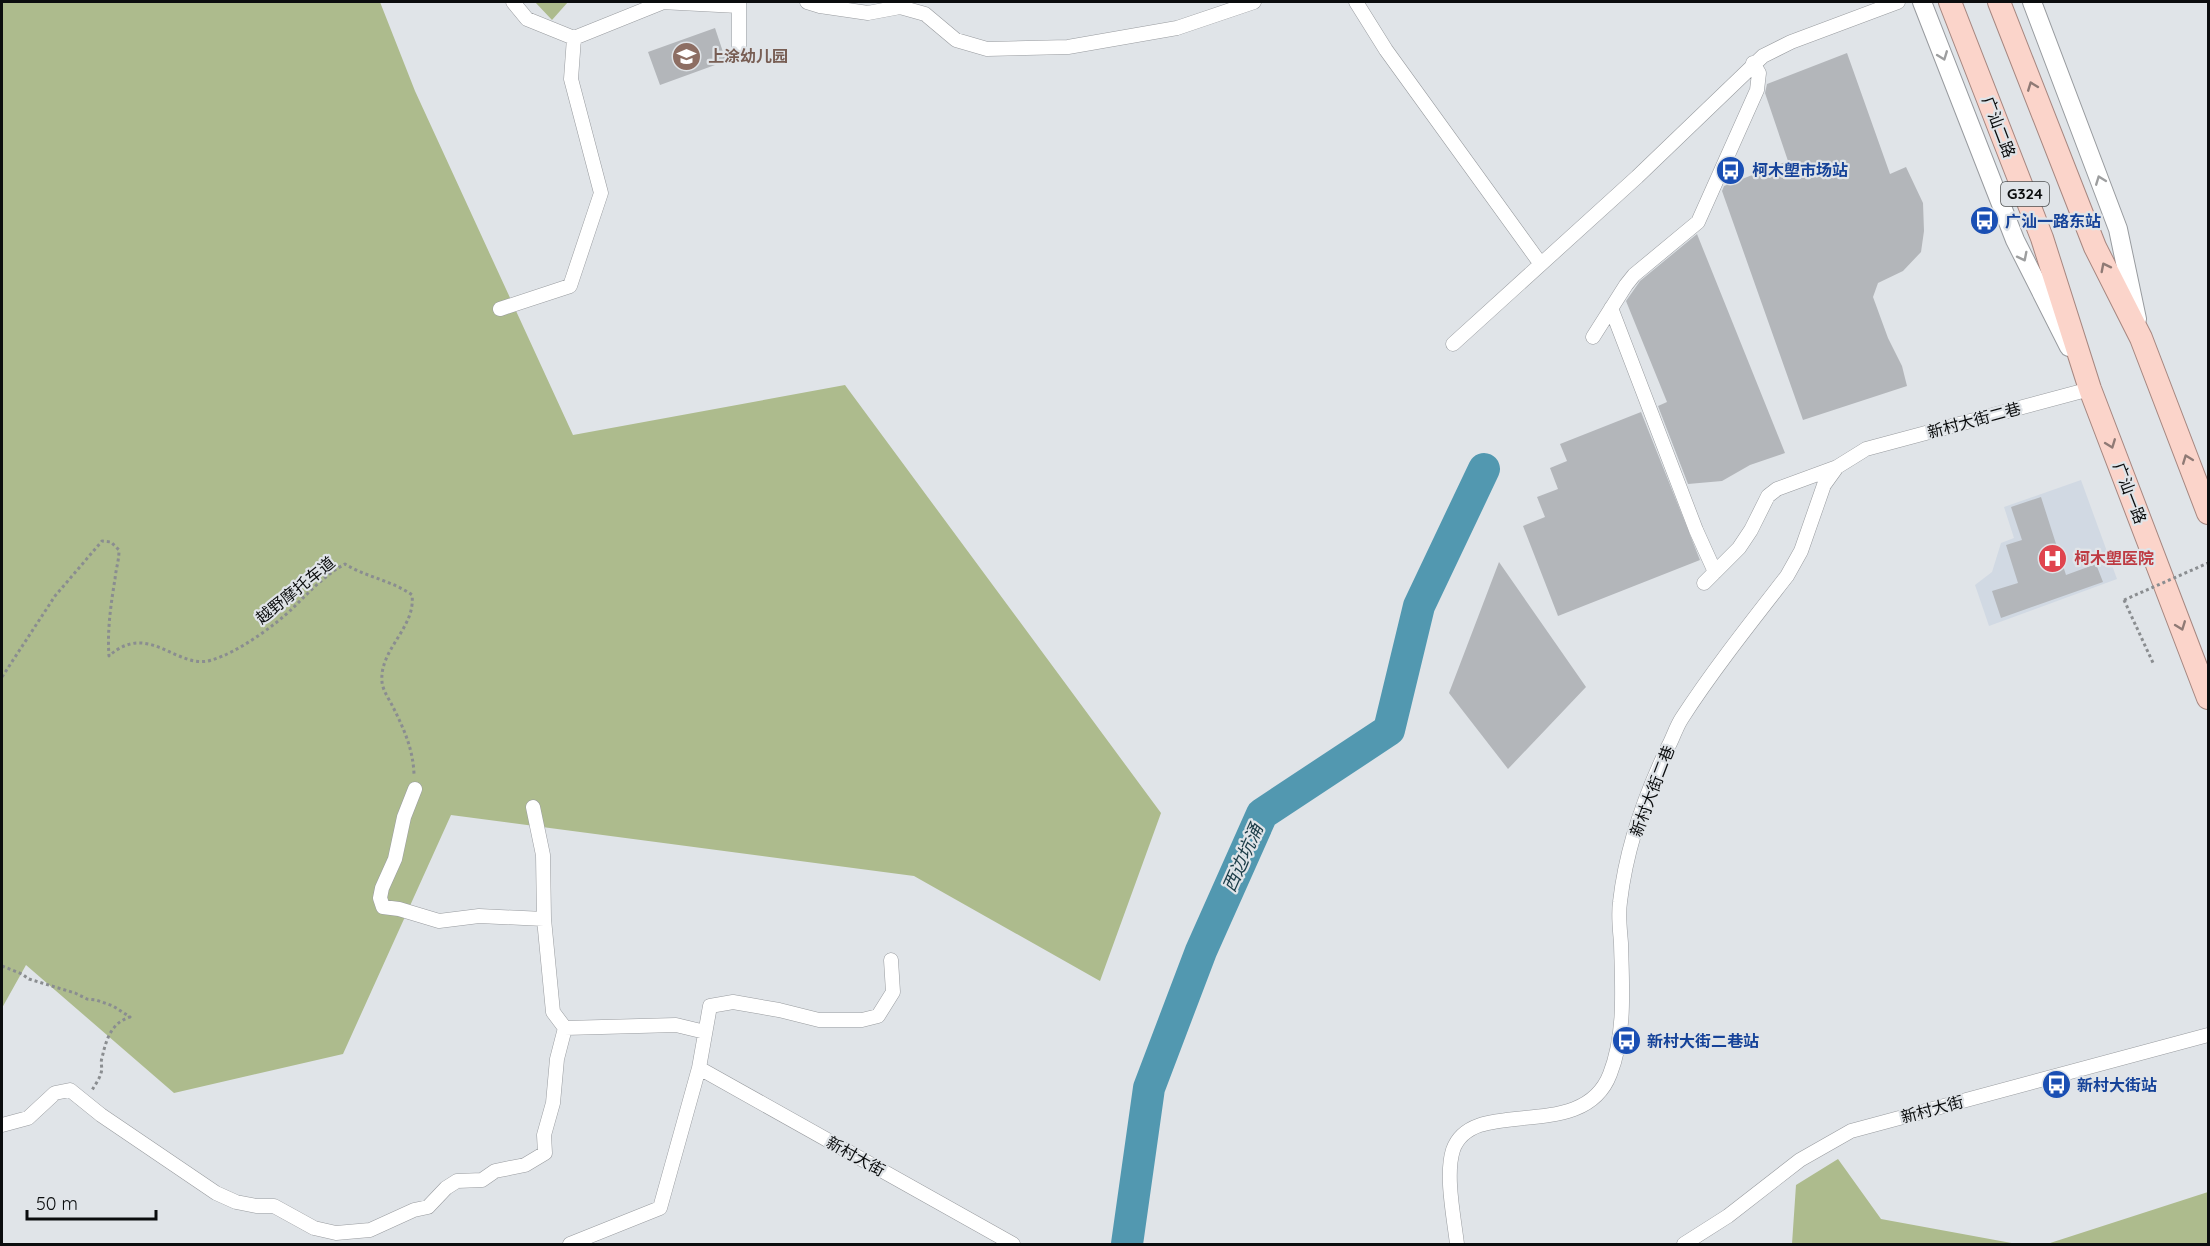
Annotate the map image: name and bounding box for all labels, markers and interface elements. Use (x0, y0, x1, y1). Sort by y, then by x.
school or university icon: 上涂幼儿园 (671, 40, 703, 72)
place label: 上涂幼儿园 (708, 46, 788, 66)
one-way arrow (1936, 50, 1948, 61)
one-way arrow (2027, 81, 2039, 92)
street label: 广汕二路 (1978, 94, 2020, 160)
bus stop icon: 柯木塱市场站 (1715, 154, 1747, 186)
place label: 柯木塱市场站 (1752, 160, 1848, 180)
one-way arrow (2094, 175, 2107, 186)
road number: G324 (2001, 182, 2049, 206)
bus stop icon: 广汕一路东站 (1968, 205, 2000, 237)
place label: 广汕一路东站 (2005, 211, 2101, 231)
one-way arrow (2016, 250, 2027, 261)
one-way arrow (2101, 263, 2112, 273)
street label: 新村大街二巷 (1925, 398, 2023, 442)
one-way arrow (2104, 438, 2116, 449)
one-way arrow (2182, 454, 2195, 465)
street label: 广汕一路 (2109, 460, 2151, 526)
hospital icon: 柯木塱医院 (2037, 542, 2069, 574)
place label: 柯木塱医院 (2074, 548, 2154, 568)
street label: 越野摩托车道 (251, 552, 339, 628)
one-way arrow (2173, 620, 2186, 631)
street label: 新村大街二巷 (1625, 743, 1679, 839)
water label: 西边坑涌 (1217, 818, 1269, 895)
bus stop icon: 新村大街二巷站 (1610, 1025, 1642, 1057)
place label: 新村大街二巷站 (1647, 1031, 1759, 1051)
bus stop icon: 新村大街站 (2040, 1069, 2072, 1101)
place label: 新村大街站 (2077, 1075, 2157, 1095)
street label: 新村大街 (1898, 1091, 1966, 1127)
street label: 新村大街 (823, 1132, 889, 1180)
scale bar (27, 1183, 156, 1221)
text: 50 m (36, 1192, 78, 1215)

